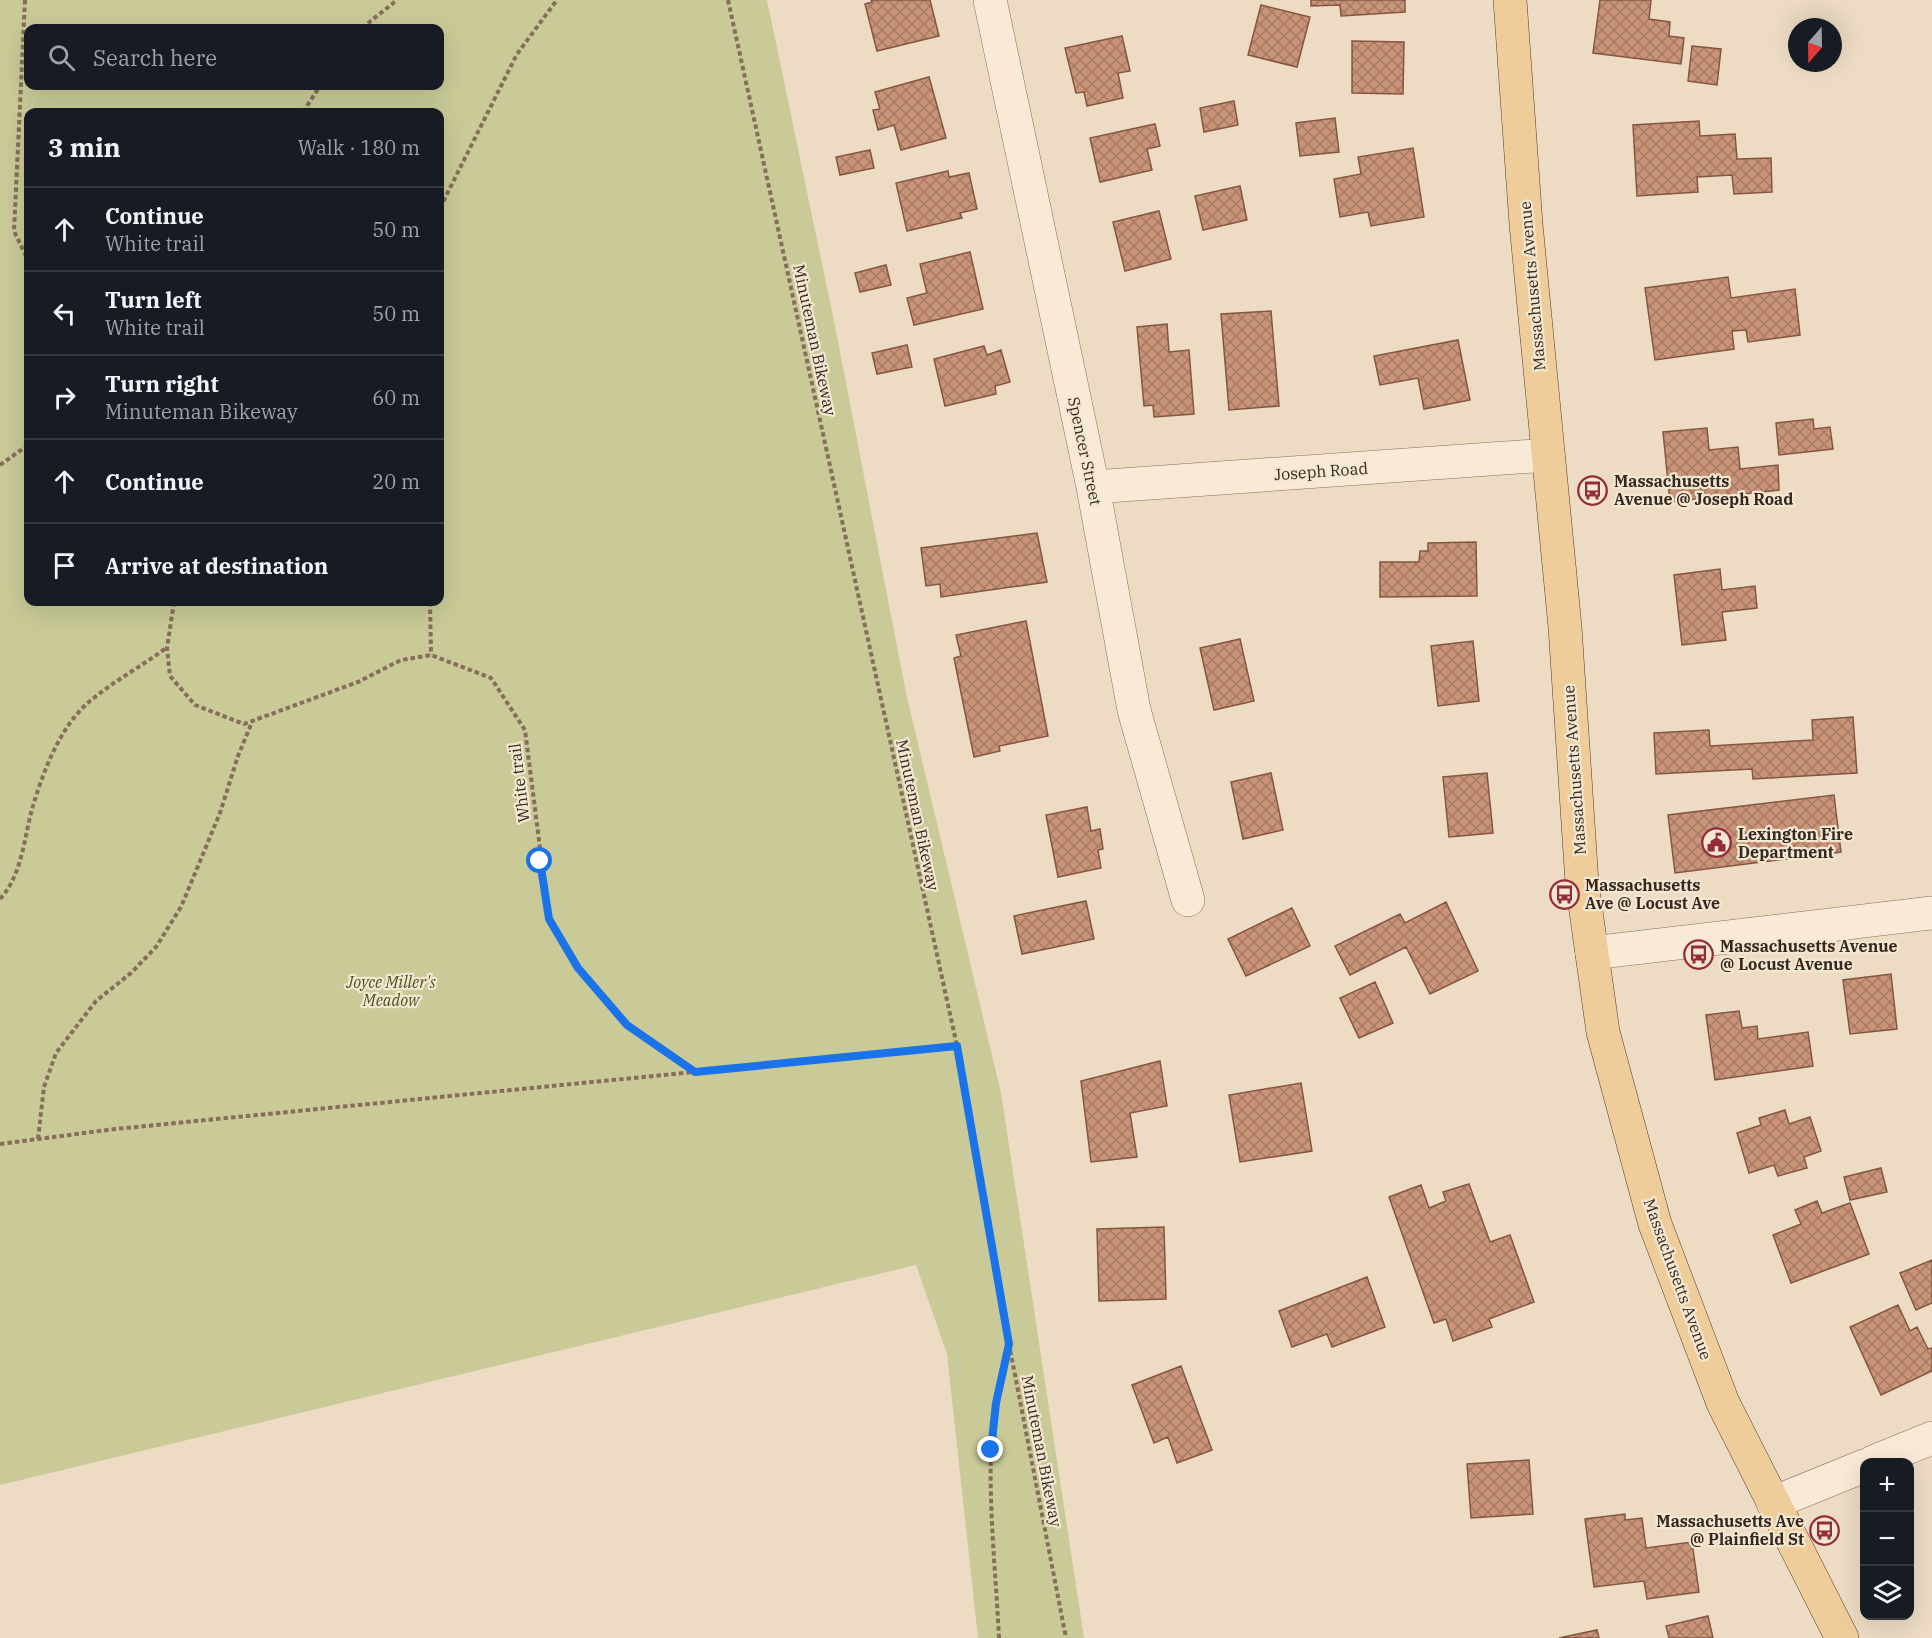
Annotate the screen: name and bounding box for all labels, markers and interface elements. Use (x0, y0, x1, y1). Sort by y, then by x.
north arrow (1788, 18, 1842, 72)
search box (24, 24, 444, 90)
icon: search (45, 41, 78, 74)
text: Search here (93, 43, 217, 72)
text: 3 min (48, 130, 121, 164)
text: Walk · 180 m (298, 134, 420, 161)
street label: Massachusetts Avenue (1515, 200, 1549, 372)
text: Continue (105, 201, 204, 230)
icon: ahead (48, 213, 81, 246)
text: 50 m (372, 216, 420, 243)
text: White trail (105, 230, 205, 257)
street label: Minuteman Bikeway (789, 263, 841, 418)
text: Turn left (105, 285, 201, 314)
icon: left (48, 297, 81, 330)
text: 50 m (372, 300, 420, 327)
text: White trail (105, 314, 205, 341)
text: Turn right (105, 369, 219, 398)
icon: right (48, 381, 81, 414)
text: 60 m (372, 384, 420, 411)
street label: Spencer Street (1064, 395, 1106, 507)
text: Minuteman Bikeway (105, 398, 298, 425)
street label: Joseph Road (1273, 458, 1369, 484)
icon: ahead (48, 465, 81, 498)
text: Continue (105, 467, 204, 496)
text: 20 m (372, 468, 420, 495)
place label: Massachusetts Avenue @ Joseph Road (1614, 471, 1793, 509)
bus stop icon: Massachusetts Avenue @ Joseph Road (1577, 474, 1609, 506)
icon: arrive (48, 549, 81, 582)
text: Arrive at destination (105, 551, 328, 580)
street label: Massachusetts Avenue (1558, 684, 1590, 856)
street label: Minuteman Bikeway (892, 738, 944, 893)
street label: White trail (504, 742, 534, 824)
place label: Lexington Fire Department (1738, 824, 1853, 862)
public building icon: Lexington Fire Department (1701, 827, 1733, 859)
route start (526, 847, 552, 873)
place label: Massachusetts Ave @ Locust Ave (1585, 875, 1720, 913)
bus stop icon: Massachusetts Ave @ Locust Ave (1548, 878, 1580, 910)
place label: Massachusetts Avenue @ Locust Avenue (1720, 936, 1898, 974)
bus stop icon: Massachusetts Avenue @ Locust Avenue (1683, 939, 1715, 971)
park label: Joyce Miller's Meadow (345, 972, 436, 1010)
street label: Massachusetts Avenue (1639, 1196, 1717, 1362)
street label: Minuteman Bikeway (1017, 1373, 1067, 1529)
route end (977, 1436, 1003, 1462)
map controls (1860, 1458, 1914, 1620)
button: + (1860, 1458, 1914, 1512)
place label: Massachusetts Ave @ Plainfield St (1656, 1511, 1804, 1549)
button: − (1860, 1512, 1914, 1566)
bus stop icon: Massachusetts Ave @ Plainfield St (1809, 1514, 1841, 1546)
button: layers (1860, 1566, 1914, 1620)

